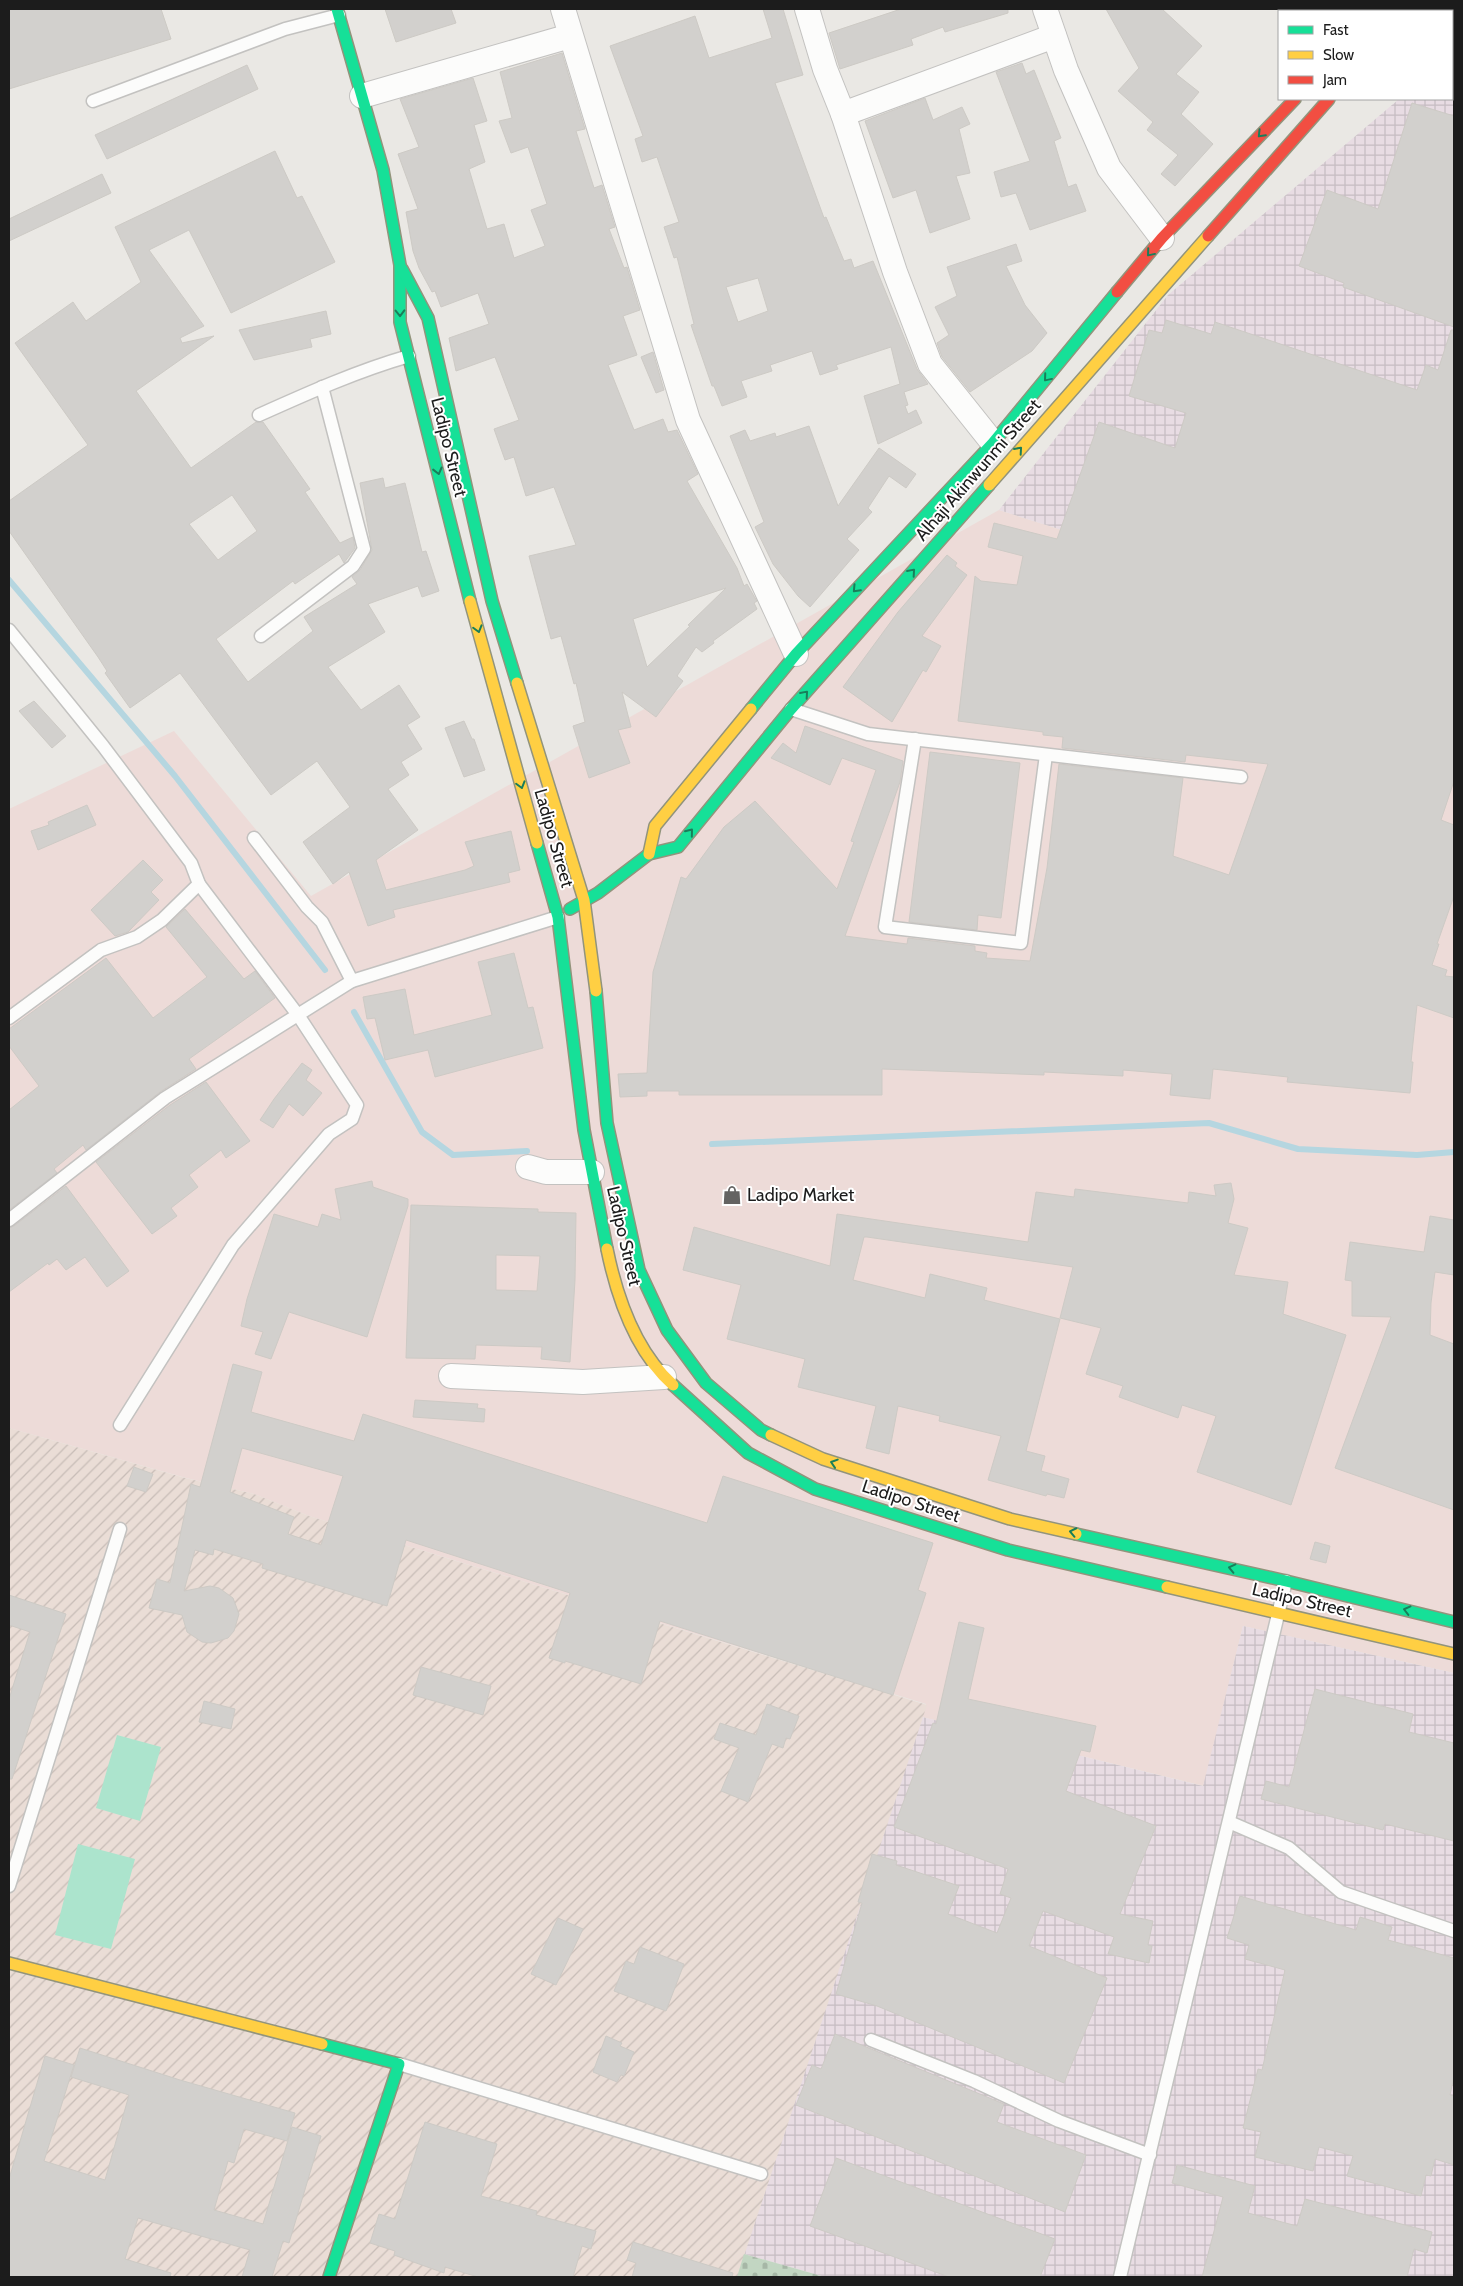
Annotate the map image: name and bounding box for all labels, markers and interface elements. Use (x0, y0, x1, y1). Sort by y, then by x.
legend (1278, 10, 1453, 100)
text: Fast (1323, 21, 1348, 39)
text: Slow (1323, 46, 1354, 64)
text: Jam (1322, 71, 1347, 89)
one-way arrow (1258, 128, 1267, 137)
one-way arrow (1147, 247, 1156, 256)
one-way arrow (395, 310, 406, 318)
one-way arrow (1044, 372, 1053, 381)
street label: Ladipo Street (426, 395, 472, 499)
street label: Alhaji Akinwunmi Street (910, 395, 1046, 545)
one-way arrow (1013, 446, 1022, 455)
one-way arrow (432, 467, 442, 475)
one-way arrow (906, 568, 915, 577)
one-way arrow (853, 584, 862, 593)
one-way arrow (472, 624, 482, 632)
one-way arrow (799, 690, 808, 699)
one-way arrow (515, 781, 526, 790)
street label: Ladipo Street (529, 786, 579, 890)
one-way arrow (684, 829, 693, 838)
street label: Ladipo Street (602, 1184, 646, 1288)
shop icon: Ladipo Market (721, 1184, 743, 1206)
place label: Ladipo Market (747, 1184, 854, 1206)
one-way arrow (830, 1458, 838, 1468)
street label: Ladipo Street (859, 1475, 963, 1527)
one-way arrow (1069, 1527, 1078, 1538)
one-way arrow (1227, 1563, 1236, 1574)
street label: Ladipo Street (1250, 1578, 1354, 1622)
one-way arrow (1402, 1605, 1411, 1616)

